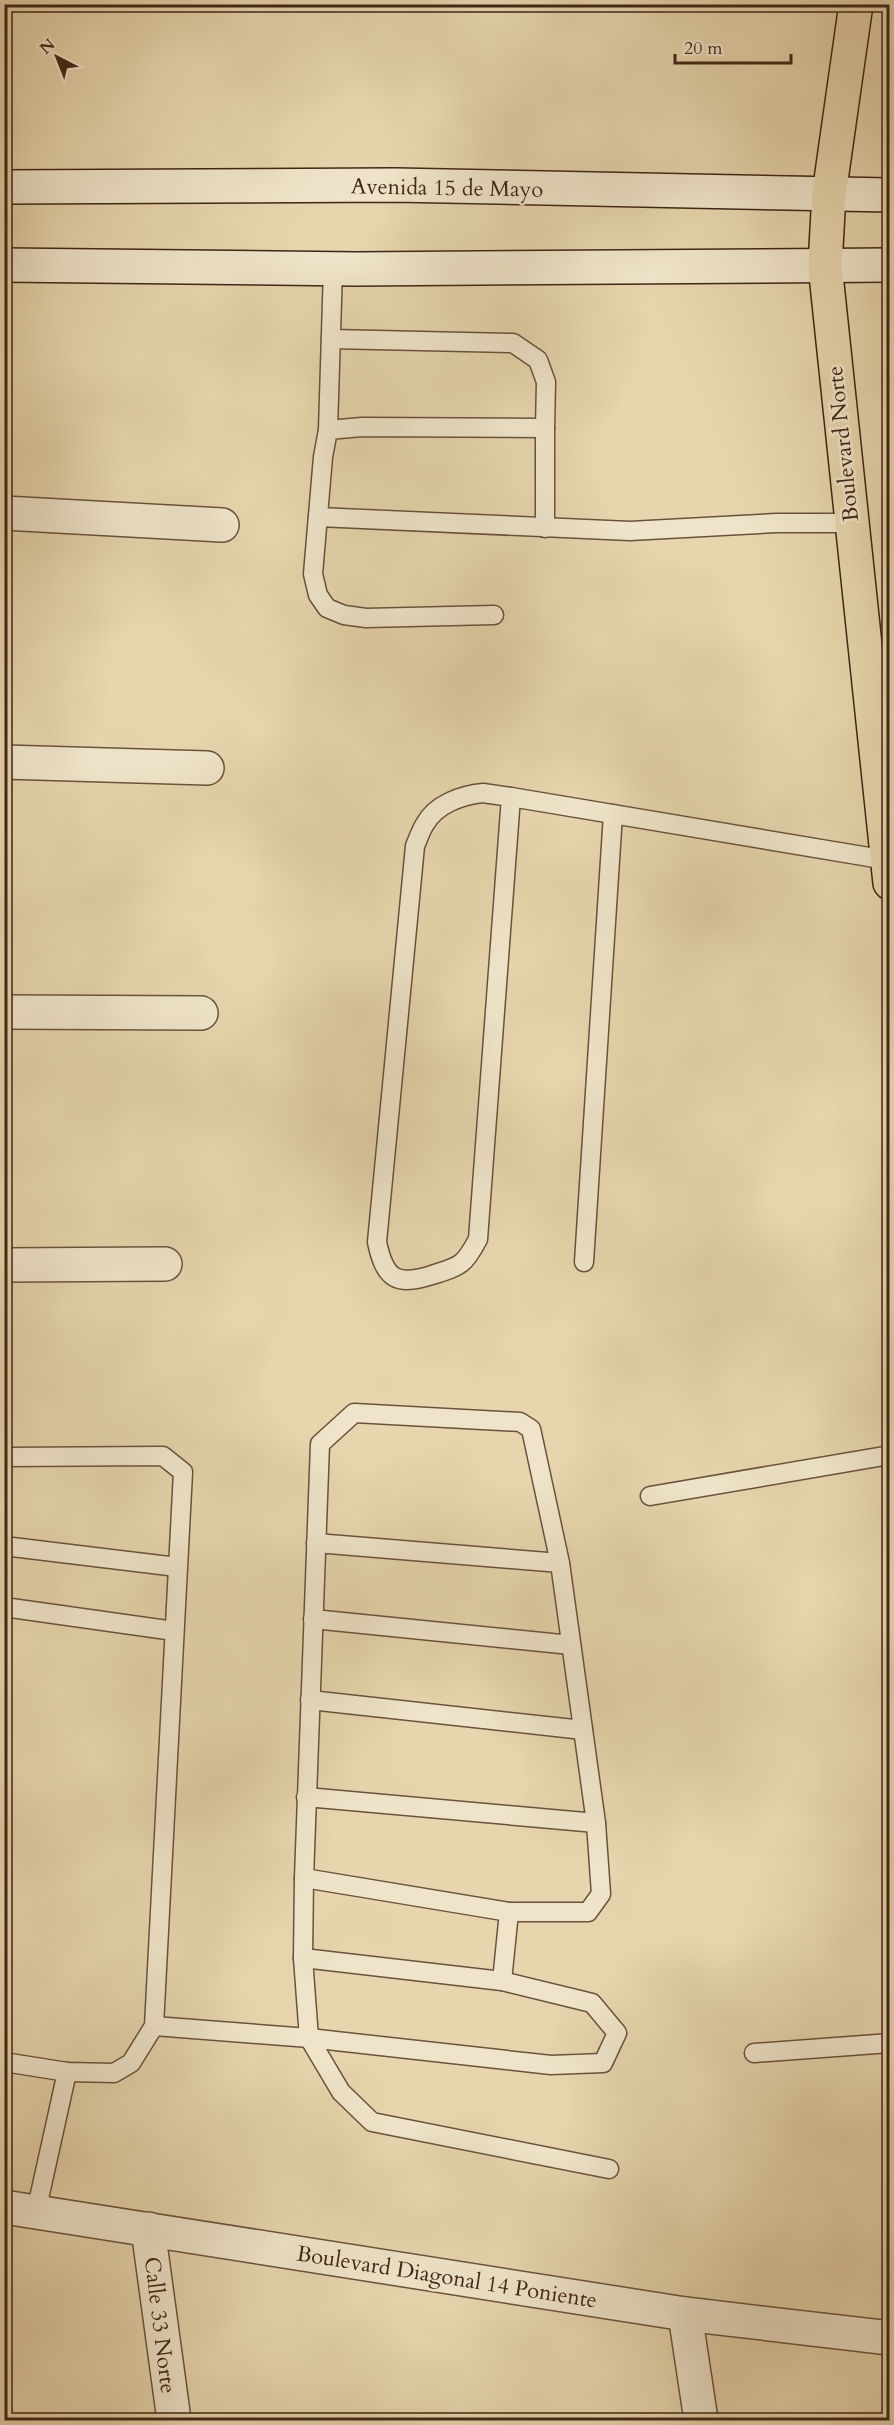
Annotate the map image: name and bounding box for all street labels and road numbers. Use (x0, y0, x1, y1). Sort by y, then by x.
street label: Avenida 15 de Mayo (351, 171, 544, 205)
street label: Boulevard Norte (820, 365, 866, 523)
street label: Boulevard Diagonal 14 Poniente (295, 2238, 599, 2316)
street label: Calle 33 Norte (137, 2255, 183, 2395)

